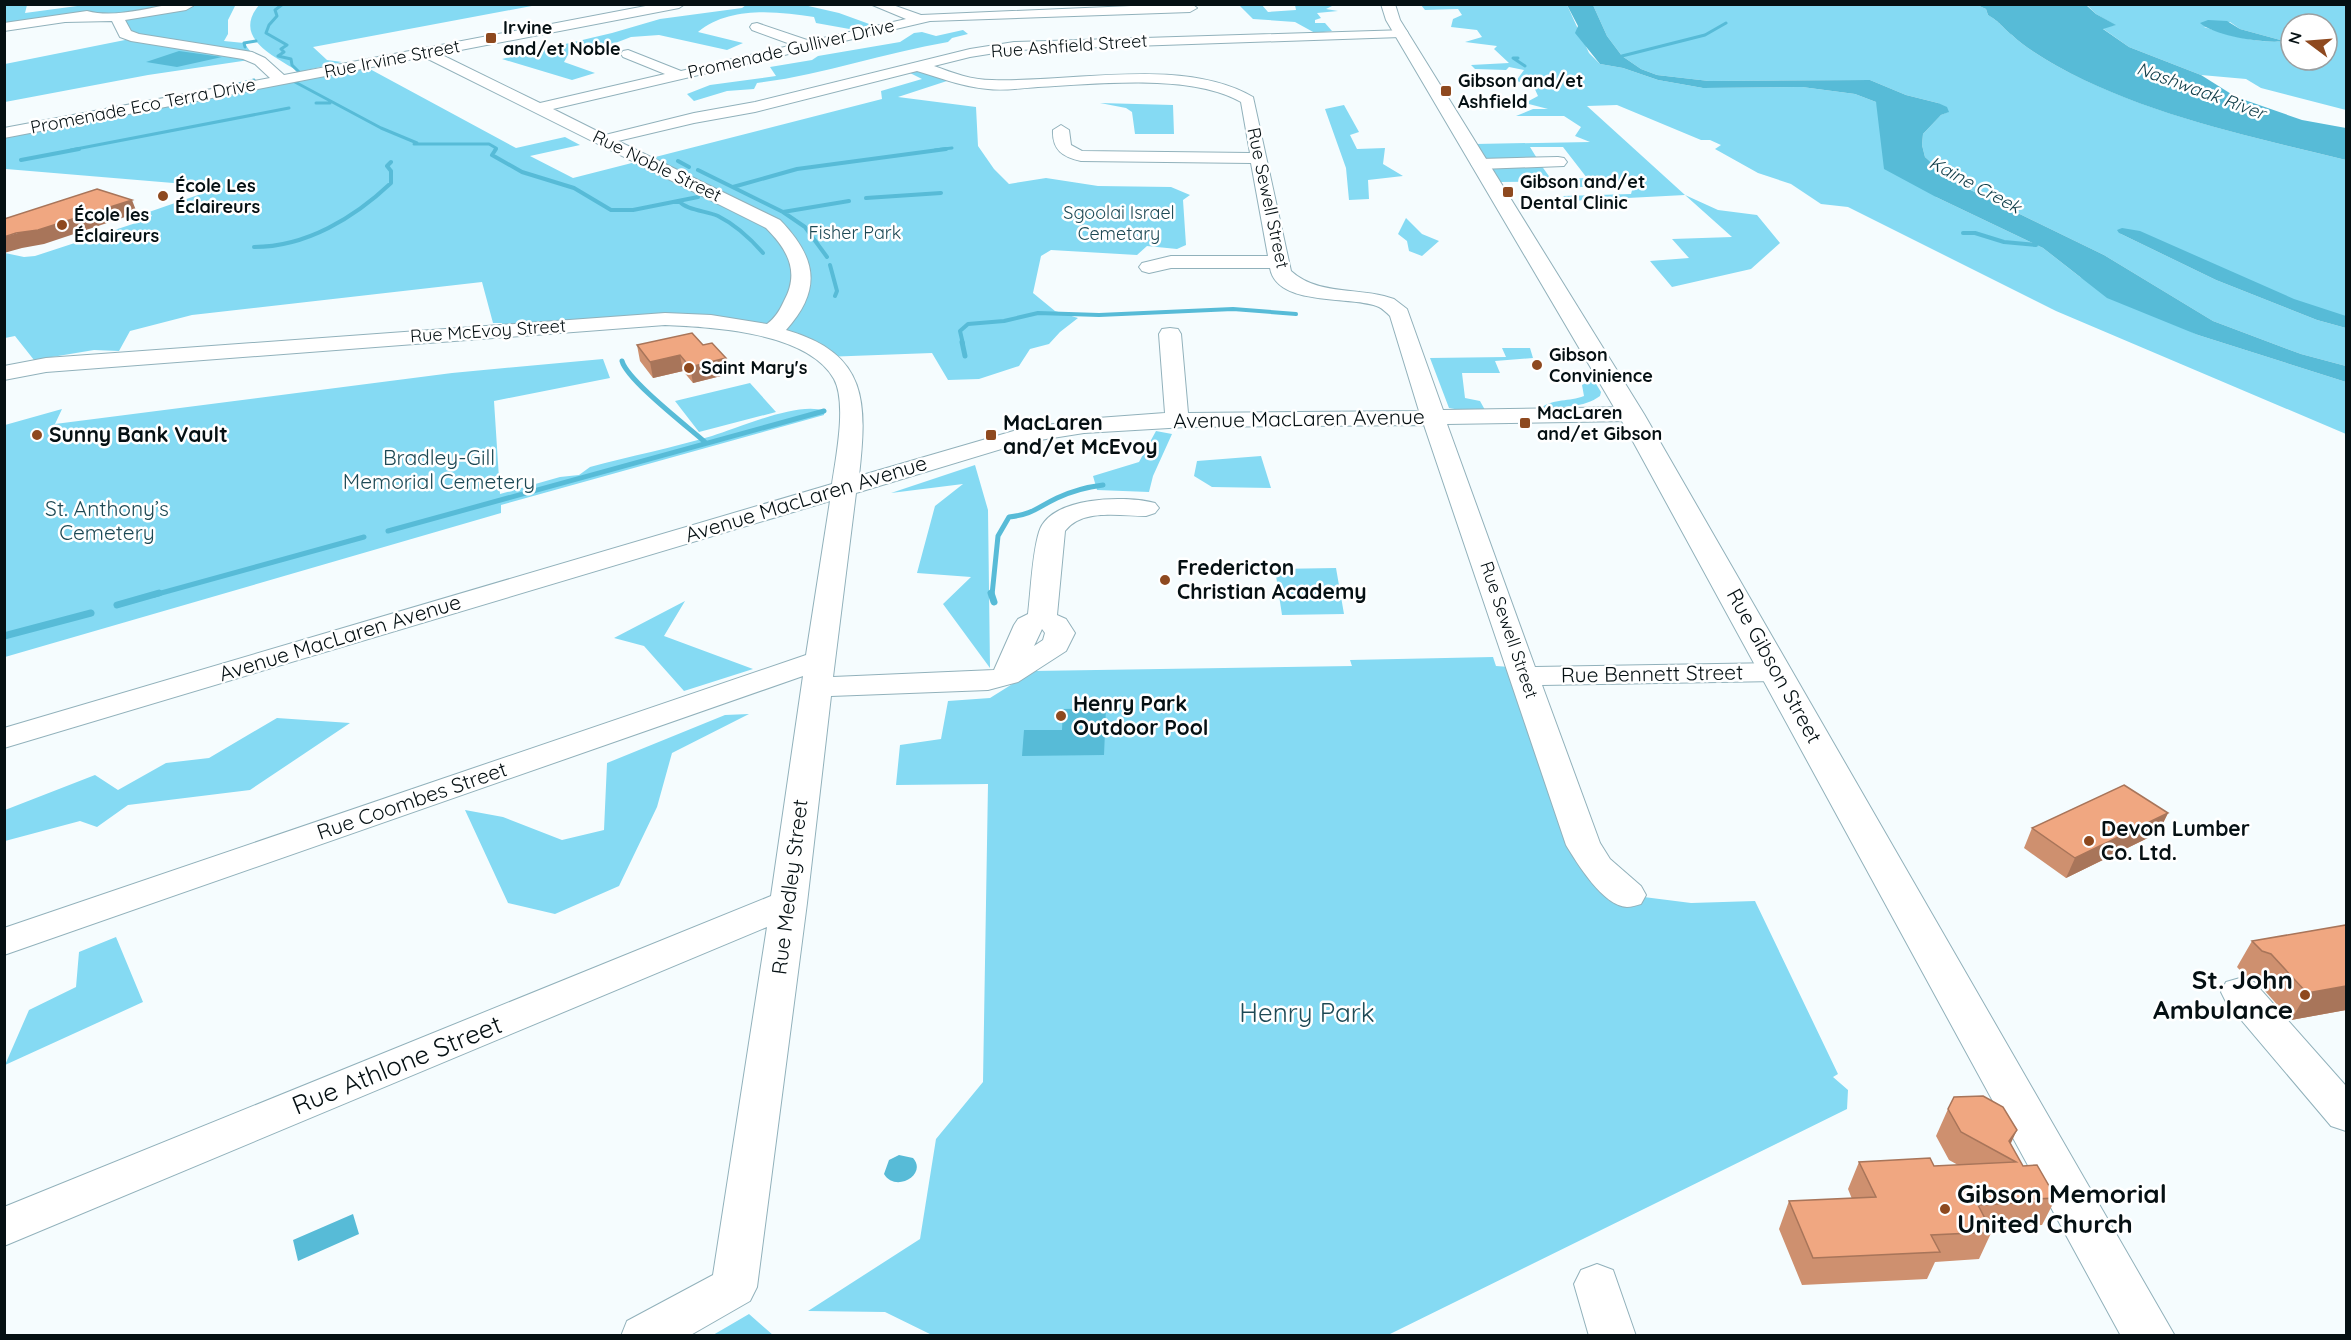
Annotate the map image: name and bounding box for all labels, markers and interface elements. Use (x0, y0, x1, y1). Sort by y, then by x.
north arrow (2279, 12, 2339, 72)
street label: Promenade Gulliver Drive (685, 13, 897, 84)
place label: Irvine and/et Noble (503, 16, 621, 60)
street label: Rue Ashfield Street (990, 29, 1148, 62)
text: N (2283, 29, 2306, 46)
marker: Irvine and/et Noble (484, 31, 498, 45)
street label: Rue Irvine Street (322, 34, 462, 83)
water label: Nashwaak River (2134, 57, 2271, 125)
place label: Gibson and/et Ashfield (1458, 69, 1583, 113)
street label: Promenade Eco Terra Drive (28, 72, 257, 139)
marker: Gibson and/et Ashfield (1439, 84, 1453, 98)
street label: Rue Noble Street (589, 124, 725, 207)
street label: Rue Sewell Street (1242, 125, 1295, 271)
water label: Kaine Creek (1925, 151, 2026, 219)
place label: Gibson and/et Dental Clinic (1520, 170, 1645, 214)
place label: École Les Éclaireurs (175, 174, 260, 218)
marker: Gibson and/et Dental Clinic (1501, 185, 1515, 199)
marker: École Les Éclaireurs (156, 189, 170, 203)
park label: Sgoolai Israel Cemetary (1063, 201, 1175, 245)
place label: École les Éclaireurs (74, 203, 159, 247)
marker: École les Éclaireurs (55, 218, 69, 232)
park label: Fisher Park (809, 221, 901, 244)
street label: Rue McEvoy Street (409, 314, 567, 347)
place label: Gibson Convinience (1549, 343, 1653, 387)
place label: Saint Mary's (701, 356, 808, 379)
marker: Gibson Convinience (1530, 358, 1544, 372)
marker: Saint Mary's (682, 361, 696, 375)
place label: MacLaren and/et Gibson (1537, 401, 1662, 445)
street label: Avenue MacLaren Avenue (1173, 403, 1425, 433)
place label: MacLaren and/et McEvoy (1003, 409, 1158, 459)
marker: MacLaren and/et Gibson (1518, 416, 1532, 430)
place label: Sunny Bank Vault (49, 421, 228, 447)
marker: Sunny Bank Vault (30, 428, 44, 442)
marker: MacLaren and/et McEvoy (984, 428, 998, 442)
park label: Bradley-Gill Memorial Cemetery (343, 444, 535, 494)
street label: Avenue MacLaren Avenue (682, 449, 930, 547)
park label: St. Anthony’s Cemetery (45, 495, 169, 545)
place label: Fredericton Christian Academy (1177, 554, 1366, 604)
street label: Rue Sewell Street (1475, 558, 1544, 701)
marker: Fredericton Christian Academy (1158, 573, 1172, 587)
street label: Rue Gibson Street (1722, 584, 1828, 747)
street label: Avenue MacLaren Avenue (216, 588, 464, 686)
street label: Rue Bennett Street (1561, 658, 1743, 688)
place label: Henry Park Outdoor Pool (1073, 690, 1208, 740)
marker: Henry Park Outdoor Pool (1054, 709, 1068, 723)
street label: Rue Coombes Street (313, 755, 510, 845)
street label: Rue Medley Street (765, 798, 813, 976)
place label: Devon Lumber Co. Ltd. (2101, 815, 2250, 865)
marker: Devon Lumber Co. Ltd. (2082, 834, 2096, 848)
place label: St. John Ambulance (2153, 963, 2293, 1026)
marker: St. John Ambulance (2298, 988, 2312, 1002)
park label: Henry Park (1239, 996, 1375, 1029)
street label: Rue Athlone Street (287, 1007, 507, 1122)
place label: Gibson Memorial United Church (1957, 1177, 2167, 1240)
marker: Gibson Memorial United Church (1938, 1202, 1952, 1216)

